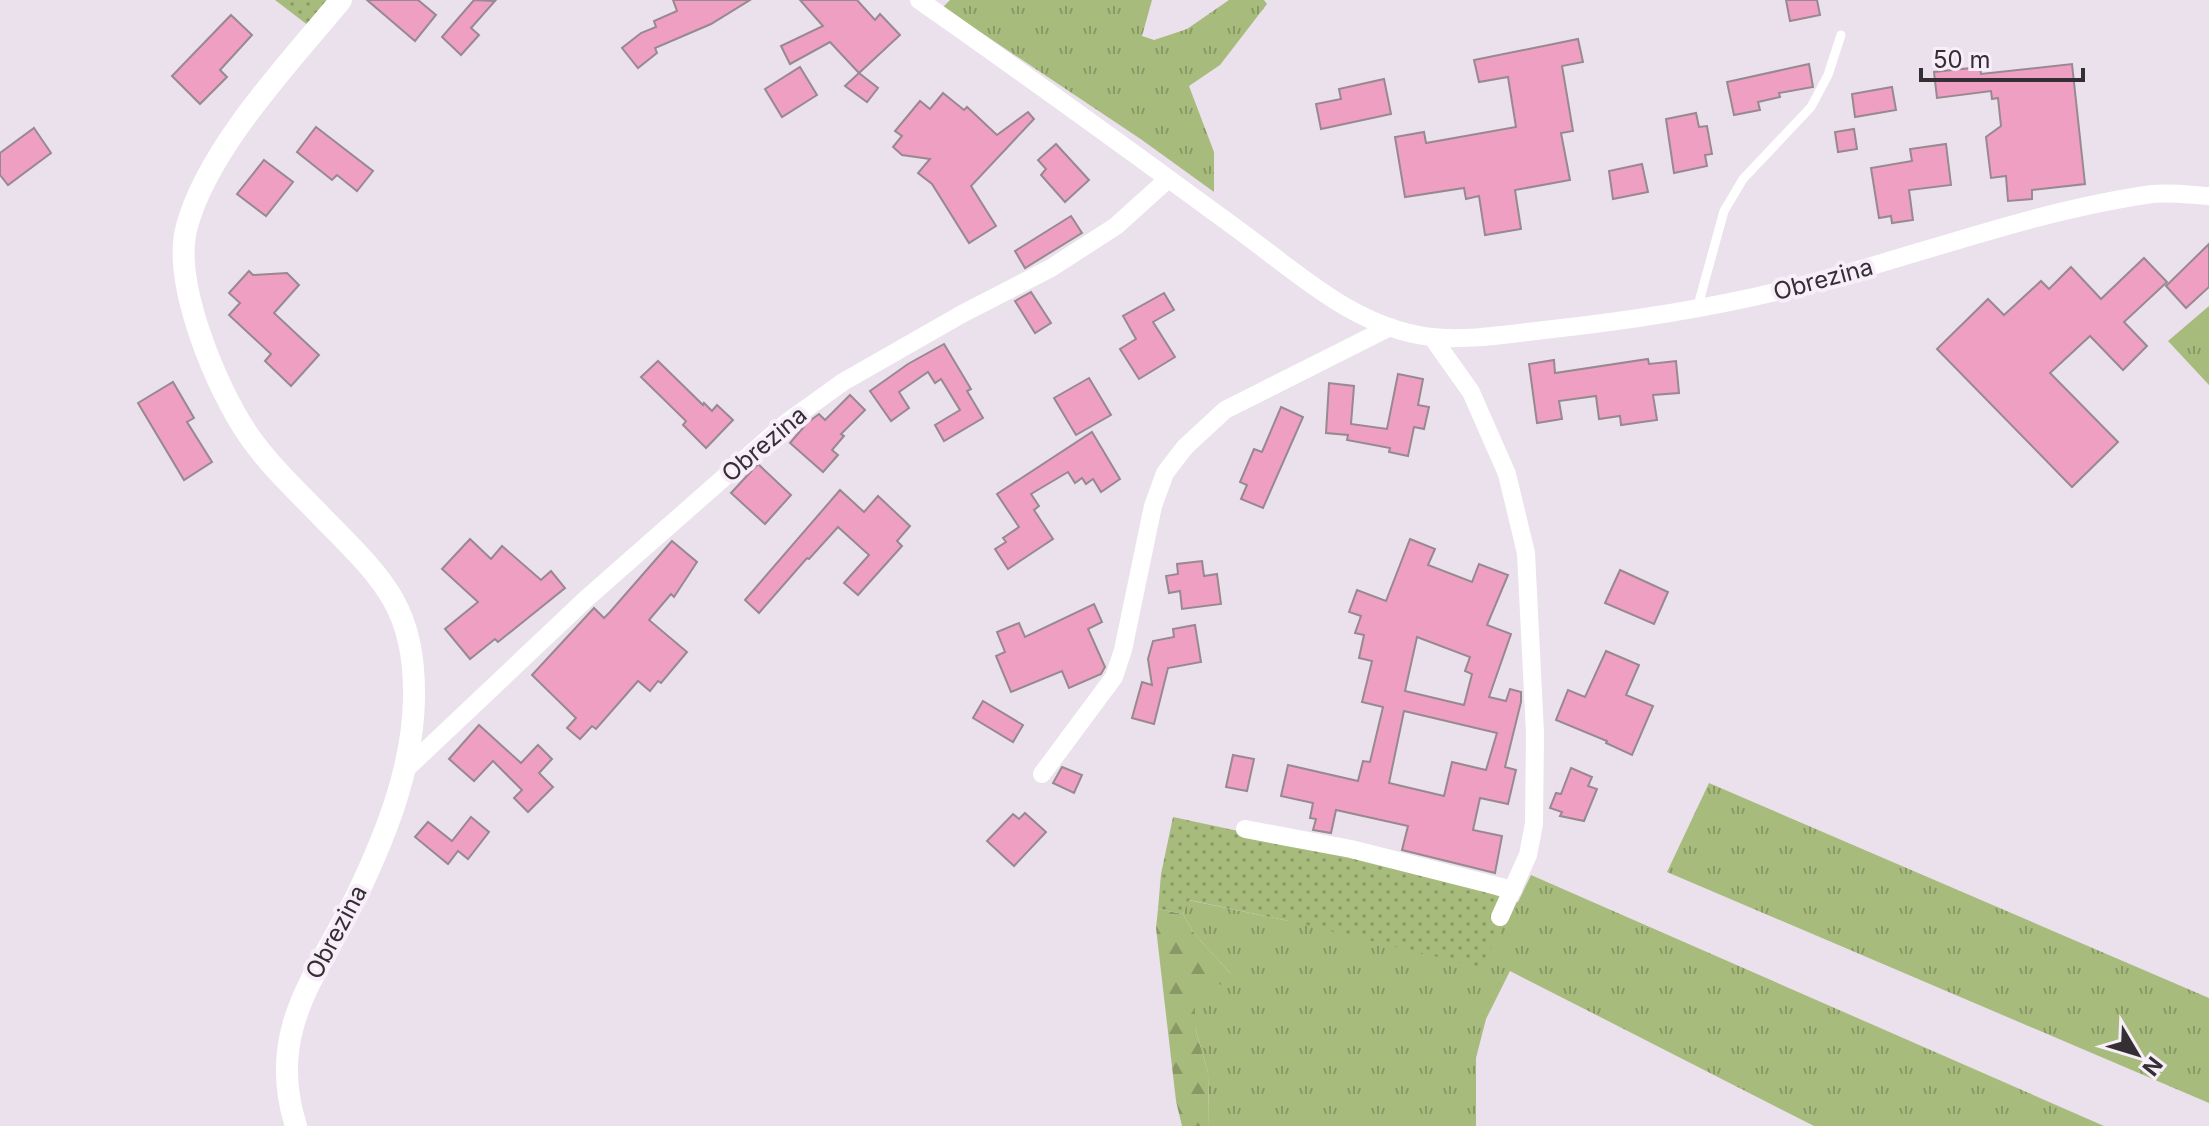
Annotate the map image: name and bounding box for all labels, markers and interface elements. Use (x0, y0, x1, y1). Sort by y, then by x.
scale bar (1921, 32, 2083, 82)
text: 50 m (1933, 45, 1991, 74)
street label: Obrezina (1770, 252, 1876, 306)
street label: Obrezina (716, 400, 812, 488)
street label: Obrezina (299, 880, 373, 984)
north arrow (2097, 1014, 2177, 1094)
text: N (2137, 1052, 2168, 1081)

